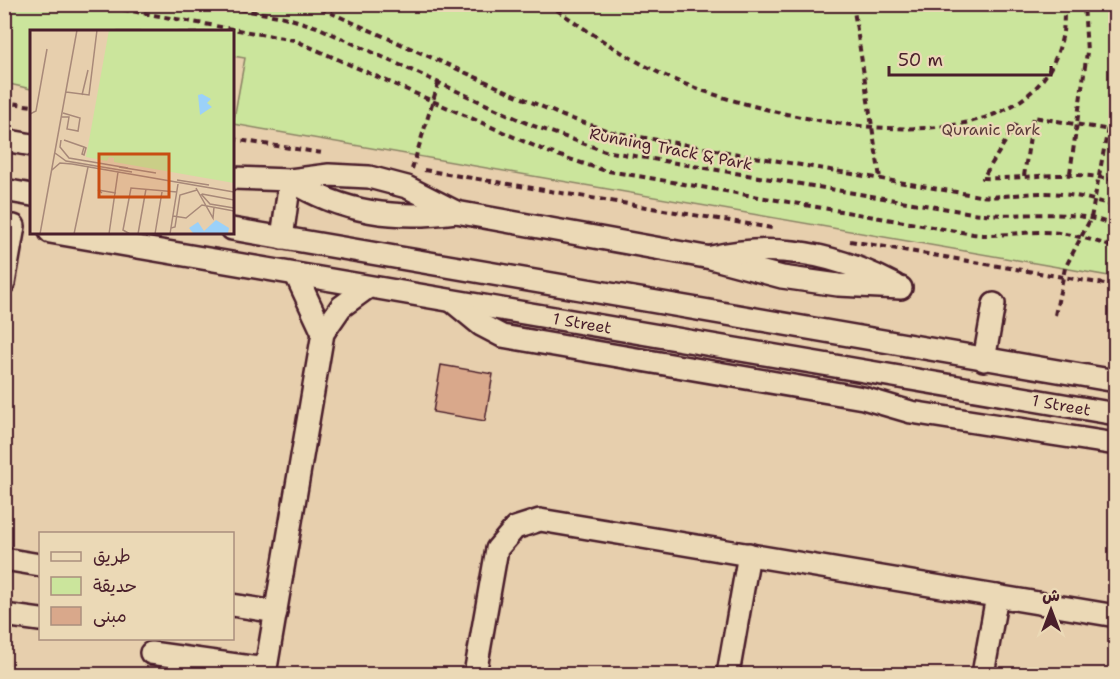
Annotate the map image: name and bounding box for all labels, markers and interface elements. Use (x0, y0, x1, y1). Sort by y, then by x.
inset map (30, 30, 234, 234)
scale bar (889, 39, 1051, 77)
text: 50 m (898, 48, 943, 72)
park label: Quranic Park (942, 119, 1040, 140)
street label: Running Track & Park (588, 123, 754, 175)
street label: 1 Street (551, 308, 613, 338)
street label: 1 Street (1030, 389, 1092, 420)
legend (39, 532, 234, 640)
text: طريق (93, 544, 131, 568)
text: حديقة (93, 574, 137, 598)
north arrow (1021, 580, 1081, 640)
text: ش (1042, 585, 1060, 606)
text: مبنى (93, 604, 127, 628)

